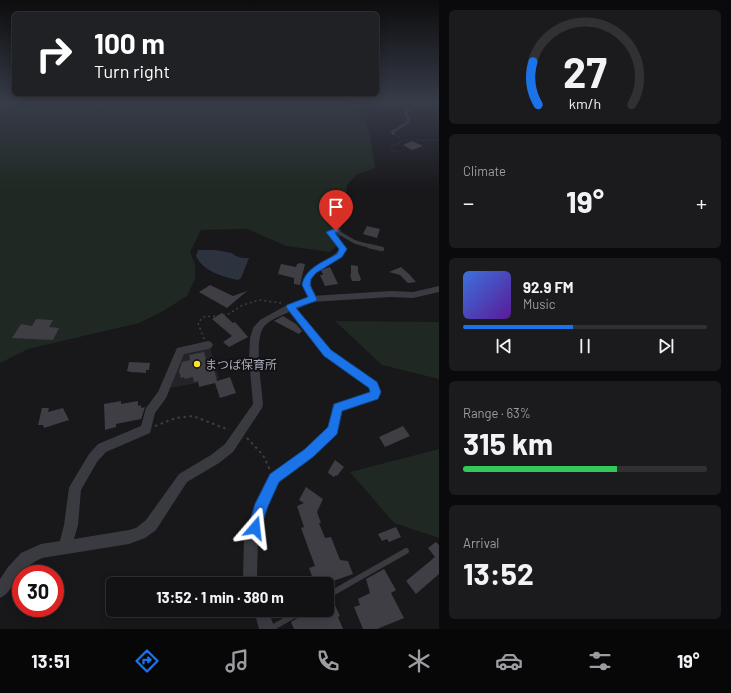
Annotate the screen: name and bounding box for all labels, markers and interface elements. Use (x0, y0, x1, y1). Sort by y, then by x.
text: 100 m (94, 26, 165, 60)
icon: right (28, 28, 80, 80)
text: 27 (563, 46, 607, 96)
text: Turn right (94, 60, 170, 82)
text: km/h (569, 94, 601, 111)
text: Climate (463, 163, 506, 179)
text: 19° (566, 183, 604, 219)
text: − (463, 189, 474, 215)
text: + (696, 189, 707, 215)
pin (319, 190, 353, 231)
icon: arrive (325, 196, 347, 218)
text: 92.9 FM (523, 278, 574, 296)
text: Music (523, 296, 556, 312)
icon: previous (493, 335, 515, 357)
icon: pause (574, 335, 596, 357)
icon: next (655, 335, 677, 357)
place label: まつば保育所 (205, 357, 277, 371)
marker: まつば保育所 (192, 359, 202, 369)
text: Range · 63% (463, 405, 531, 421)
text: 315 km (463, 425, 553, 461)
position arrow (234, 507, 276, 549)
text: Arrival (463, 535, 499, 551)
text: 13:52 (463, 555, 534, 591)
speed limit sign: 30 (12, 565, 64, 617)
text: 13:52 · 1 min · 380 m (156, 588, 284, 606)
icon: directions (133, 647, 161, 675)
icon: music (223, 647, 251, 675)
icon: phone (314, 647, 342, 675)
icon: climate (405, 647, 433, 675)
icon: car (495, 647, 523, 675)
icon: filters (586, 647, 614, 675)
text: 13:51 (31, 650, 70, 672)
text: 19° (677, 650, 700, 672)

